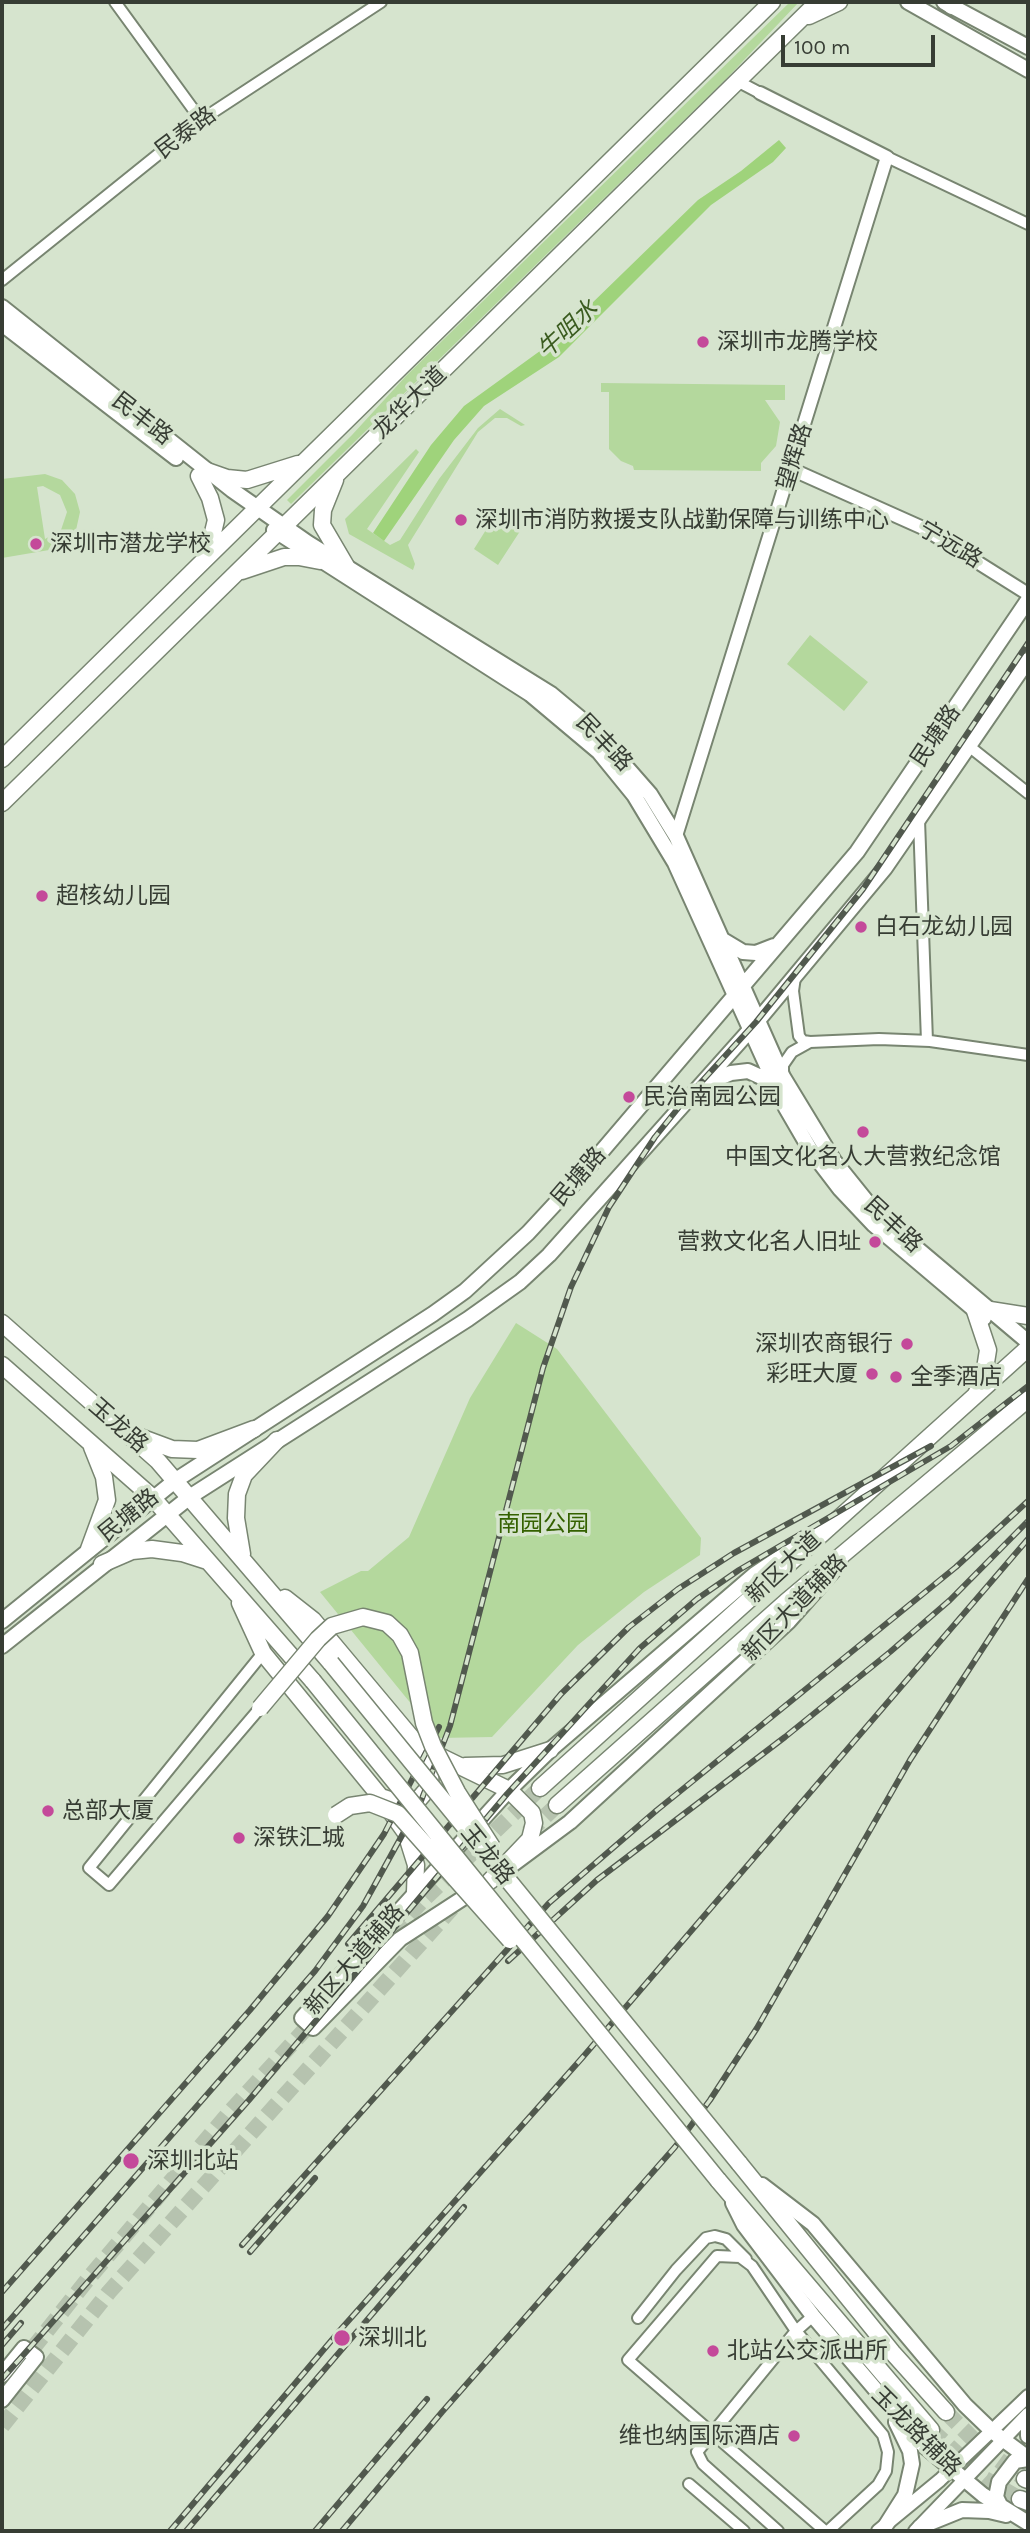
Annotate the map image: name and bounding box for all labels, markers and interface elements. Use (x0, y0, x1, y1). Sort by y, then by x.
scale bar (785, 21, 939, 65)
text: 100 m (794, 35, 851, 59)
street label: 民泰路 (150, 101, 222, 165)
water label: 牛咀水 (532, 295, 604, 365)
place label: 深圳市龙腾学校 (717, 328, 878, 356)
marker: 深圳市龙腾学校 (695, 334, 711, 350)
street label: 龙华大道 (367, 361, 453, 445)
street label: 民丰路 (106, 387, 178, 451)
street label: 望辉路 (772, 420, 818, 494)
place label: 深圳市消防救援支队战勤保障与训练中心 (475, 506, 889, 534)
marker: 深圳市消防救援支队战勤保障与训练中心 (453, 512, 469, 528)
street label: 宁远路 (913, 515, 987, 575)
place label: 深圳市潜龙学校 (50, 530, 211, 558)
marker: 深圳市潜龙学校 (28, 536, 44, 552)
street label: 民塘路 (905, 700, 967, 772)
street label: 民丰路 (570, 709, 638, 777)
place label: 超核幼儿园 (56, 882, 171, 910)
marker: 超核幼儿园 (34, 888, 50, 904)
place label: 白石龙幼儿园 (875, 913, 1013, 941)
marker: 白石龙幼儿园 (853, 919, 869, 935)
place label: 民治南园公园 (643, 1083, 781, 1111)
marker: 民治南园公园 (621, 1089, 637, 1105)
marker: 中国文化名人大营救纪念馆 (855, 1124, 871, 1140)
street label: 民塘路 (546, 1142, 612, 1212)
place label: 中国文化名人大营救纪念馆 (725, 1143, 1001, 1171)
street label: 民丰路 (858, 1191, 928, 1259)
place label: 营救文化名人旧址 (677, 1228, 861, 1256)
marker: 营救文化名人旧址 (867, 1234, 883, 1250)
place label: 深圳农商银行 (755, 1330, 893, 1358)
marker: 深圳农商银行 (899, 1336, 915, 1352)
place label: 彩旺大厦 (766, 1360, 858, 1388)
place label: 全季酒店 (910, 1363, 1002, 1391)
marker: 彩旺大厦 (864, 1366, 880, 1382)
marker: 全季酒店 (888, 1369, 904, 1385)
street label: 玉龙路 (83, 1393, 153, 1459)
street label: 民塘路 (94, 1484, 164, 1548)
park label: 南园公园 (497, 1510, 589, 1538)
street label: 新区大道 (741, 1527, 827, 1609)
street label: 新区大道辅路 (737, 1549, 853, 1667)
place label: 总部大厦 (62, 1797, 154, 1825)
marker: 总部大厦 (40, 1803, 56, 1819)
street label: 玉龙路 (455, 1820, 519, 1890)
place label: 深铁汇城 (253, 1824, 345, 1852)
marker: 深铁汇城 (231, 1830, 247, 1846)
street label: 新区大道辅路 (299, 1899, 411, 2021)
place label: 深圳北站 (147, 2147, 239, 2175)
marker: 深圳北站 (121, 2151, 141, 2171)
place label: 深圳北 (358, 2324, 427, 2352)
marker: 深圳北 (332, 2328, 352, 2348)
place label: 北站公交派出所 (727, 2337, 888, 2365)
marker: 北站公交派出所 (705, 2343, 721, 2359)
street label: 玉龙路辅路 (866, 2382, 966, 2482)
place label: 维也纳国际酒店 (619, 2422, 780, 2450)
marker: 维也纳国际酒店 (786, 2428, 802, 2444)

